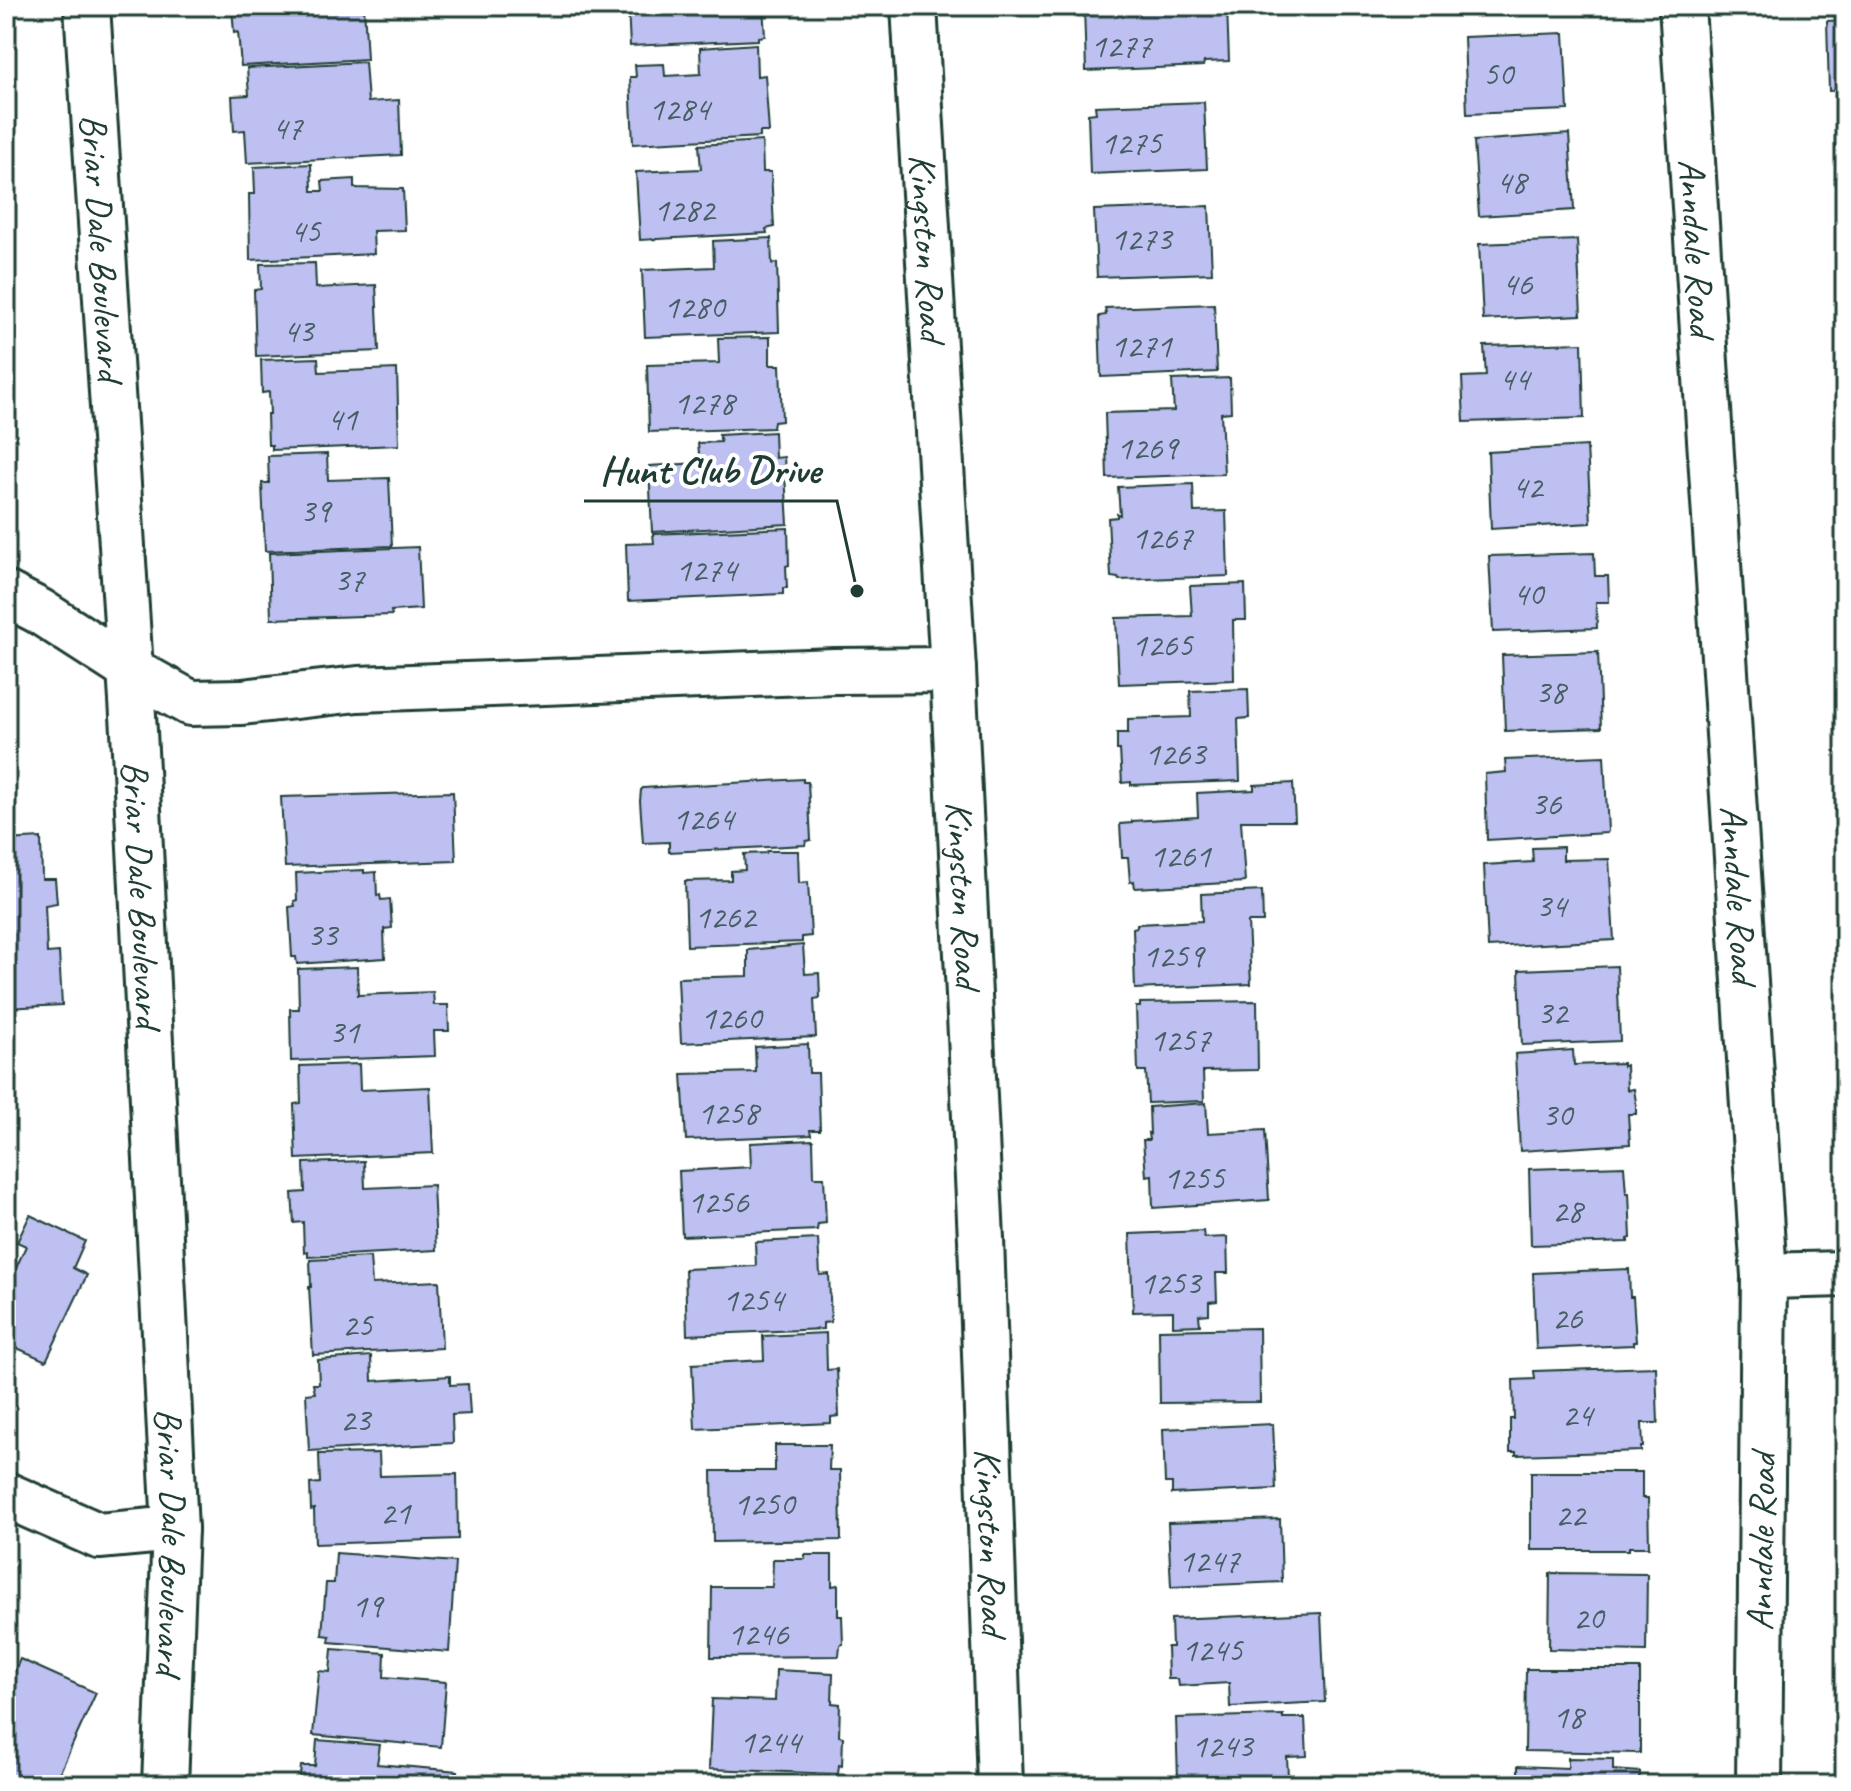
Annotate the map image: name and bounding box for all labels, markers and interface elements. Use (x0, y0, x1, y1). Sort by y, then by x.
house number: 1277 (1090, 24, 1153, 67)
house number: 50 (1483, 52, 1516, 95)
house number: 1284 (648, 87, 713, 130)
house number: 47 (272, 106, 304, 149)
street label: Briar Dale Boulevard (71, 113, 135, 388)
house number: 1275 (1100, 121, 1163, 164)
street label: Kingston Road (899, 153, 957, 348)
street label: Anndale Road (1668, 157, 1727, 344)
house number: 48 (1496, 160, 1530, 203)
house number: 1282 (653, 188, 717, 231)
house number: 45 (290, 209, 322, 252)
house number: 1273 (1110, 217, 1174, 260)
house number: 46 (1502, 262, 1534, 305)
house number: 1280 (663, 285, 727, 328)
house number: 43 (283, 309, 316, 352)
house number: 1271 (1110, 324, 1173, 367)
house number: 44 (1499, 357, 1533, 400)
house number: 1278 (673, 381, 738, 424)
house number: 41 (327, 397, 359, 440)
house number: 1269 (1116, 426, 1180, 469)
callout: Hunt Club Drive (584, 437, 837, 501)
text: Hunt Club Drive (600, 445, 824, 495)
house number: 42 (1512, 465, 1545, 508)
house number: 39 (300, 489, 333, 532)
house number: 1267 (1131, 516, 1194, 559)
house number: 1274 (675, 548, 740, 591)
house number: 37 (334, 558, 366, 601)
house number: 40 (1513, 572, 1546, 615)
house number: 1265 (1131, 623, 1194, 666)
house number: 38 (1535, 670, 1569, 713)
house number: 1263 (1144, 732, 1208, 775)
street label: Briar Dale Boulevard (112, 760, 173, 1035)
house number: 36 (1531, 782, 1563, 825)
house number: 1264 (672, 797, 737, 840)
street label: Kingston Road (936, 800, 992, 994)
street label: Anndale Road (1710, 804, 1769, 990)
house number: 1261 (1149, 834, 1212, 877)
house number: 34 (1536, 884, 1570, 927)
house number: 1262 (694, 895, 758, 938)
house number: 33 (307, 913, 340, 956)
house number: 1259 (1142, 934, 1206, 977)
house number: 32 (1537, 991, 1570, 1034)
house number: 1260 (700, 996, 764, 1039)
house number: 31 (329, 1010, 361, 1053)
house number: 1257 (1149, 1018, 1212, 1061)
house number: 1258 (697, 1091, 762, 1134)
house number: 30 (1542, 1093, 1575, 1136)
house number: 1255 (1163, 1156, 1226, 1199)
house number: 1256 (687, 1180, 750, 1223)
house number: 28 (1552, 1189, 1586, 1232)
house number: 1253 (1139, 1261, 1203, 1304)
house number: 1254 (722, 1278, 787, 1321)
house number: 26 (1552, 1296, 1584, 1339)
house number: 25 (342, 1303, 374, 1346)
house number: 24 (1562, 1393, 1596, 1436)
house number: 23 (340, 1398, 373, 1441)
street label: Briar Dale Boulevard (145, 1407, 199, 1682)
street label: Anndale Road (1736, 1447, 1786, 1631)
street label: Kingston Road (965, 1448, 1018, 1641)
house number: 1250 (733, 1482, 797, 1525)
house number: 21 (380, 1491, 412, 1534)
house number: 22 (1555, 1493, 1588, 1536)
house number: 1247 (1178, 1539, 1241, 1582)
house number: 19 (352, 1584, 385, 1627)
house number: 20 (1573, 1596, 1606, 1639)
house number: 1246 (727, 1612, 790, 1655)
house number: 1245 (1181, 1628, 1244, 1671)
house number: 18 (1553, 1695, 1587, 1738)
house number: 1244 (739, 1720, 804, 1763)
house number: 1243 (1191, 1724, 1255, 1767)

